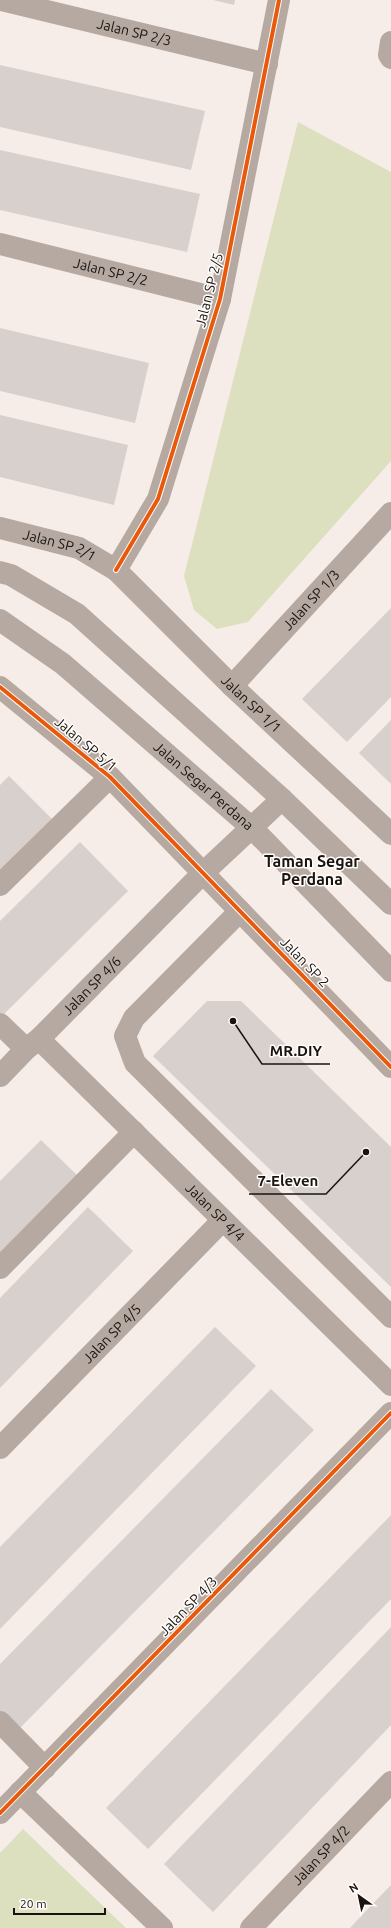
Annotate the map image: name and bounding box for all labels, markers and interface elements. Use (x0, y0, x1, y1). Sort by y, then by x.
street label: Jalan SP 2/3 (95, 15, 173, 49)
street label: Jalan SP 2/5 (192, 251, 226, 329)
street label: Jalan SP 2/2 (72, 255, 149, 289)
street label: Jalan SP 2/1 (21, 526, 99, 564)
street label: Jalan SP 1/3 (280, 566, 343, 633)
street label: Jalan SP 1/1 (218, 672, 285, 736)
street label: Jalan SP 5/1 (52, 713, 120, 775)
street label: Jalan Segar Perdana (150, 738, 257, 834)
district label: Taman Segar Perdana (264, 852, 360, 888)
street label: Jalan SP 2 (277, 934, 333, 990)
street label: Jalan SP 4/6 (59, 953, 124, 1018)
callout: MR.DIY (262, 1037, 330, 1064)
text: MR.DIY (270, 1042, 323, 1059)
callout: 7-Eleven (249, 1167, 326, 1194)
text: 7-Eleven (258, 1172, 318, 1189)
street label: Jalan SP 4/4 (182, 1180, 248, 1245)
street label: Jalan SP 4/5 (80, 1301, 144, 1366)
street label: Jalan SP 4/3 (156, 1573, 220, 1639)
street label: Jalan SP 4/2 (289, 1822, 353, 1888)
north arrow (339, 1876, 379, 1916)
text: N (347, 1880, 360, 1895)
scale bar (14, 1890, 105, 1916)
text: 20 m (20, 1897, 47, 1910)

